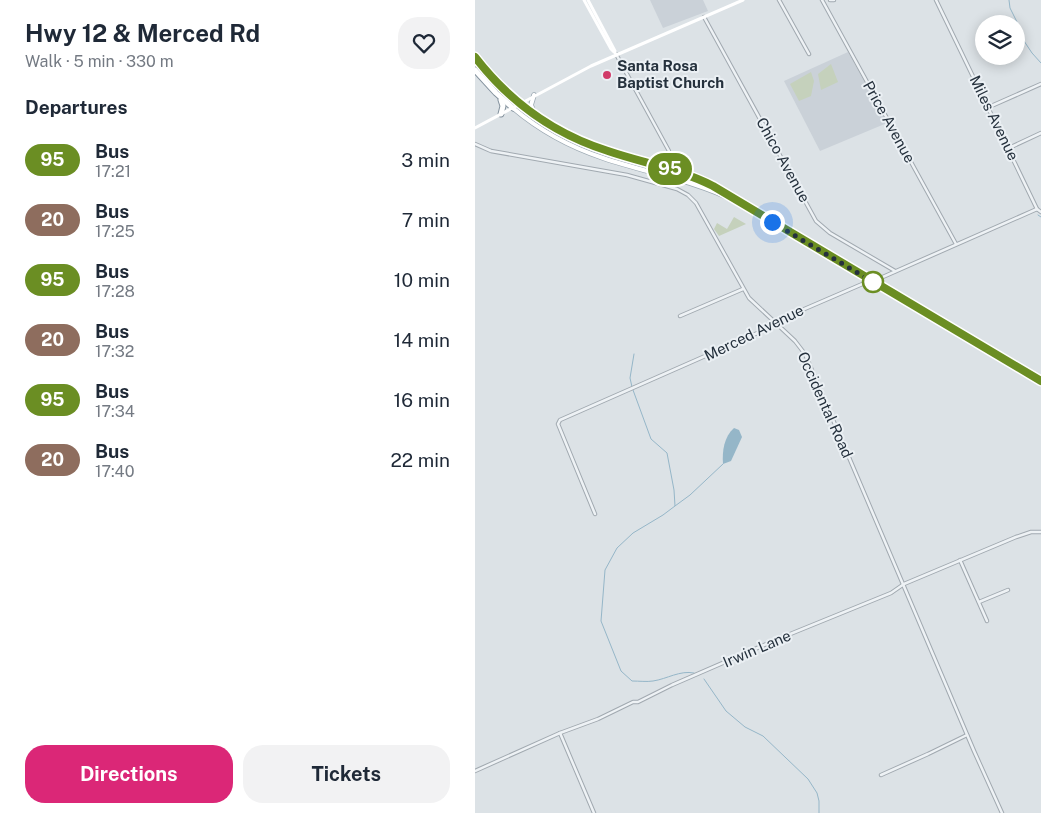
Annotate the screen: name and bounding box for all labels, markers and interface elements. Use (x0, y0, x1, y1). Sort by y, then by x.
map controls (975, 15, 1025, 65)
button: layers (975, 15, 1025, 65)
button: heart (398, 17, 450, 69)
text: Hwy 12 & Merced Rd (25, 19, 260, 47)
text: Walk · 5 min · 330 m (25, 52, 174, 71)
place label: Santa Rosa Baptist Church (617, 57, 724, 91)
marker: Santa Rosa Baptist Church (601, 69, 613, 81)
street label: Miles Avenue (967, 73, 1022, 163)
street label: Price Avenue (860, 78, 919, 166)
text: Departures (25, 96, 128, 118)
street label: Chico Avenue (753, 114, 814, 205)
text: Bus (95, 140, 129, 162)
text: 95 (40, 149, 65, 170)
text: 3 min (401, 149, 450, 171)
line badge: 95 (647, 153, 693, 185)
text: 95 (658, 158, 682, 179)
text: 17:21 (95, 162, 131, 181)
text: Bus (95, 200, 129, 222)
text: 20 (41, 209, 64, 230)
text: 7 min (402, 209, 450, 231)
your location (760, 210, 785, 235)
text: 17:25 (95, 222, 135, 241)
text: Bus (95, 260, 129, 282)
text: 95 (40, 269, 65, 290)
text: 10 min (394, 269, 450, 291)
unlabelled marker (862, 271, 884, 293)
text: 17:28 (95, 282, 135, 301)
street label: Merced Avenue (701, 301, 806, 364)
text: Bus (95, 320, 129, 342)
text: 20 (41, 329, 64, 350)
text: 14 min (393, 329, 450, 351)
text: 17:32 (95, 342, 134, 361)
street label: Occidental Road (794, 349, 856, 460)
text: Bus (95, 380, 129, 402)
text: 95 (40, 389, 65, 410)
text: 16 min (394, 389, 450, 411)
text: 17:34 (95, 402, 135, 421)
text: Bus (95, 440, 129, 462)
text: 20 (41, 449, 64, 470)
text: 22 min (391, 449, 450, 471)
text: 17:40 (95, 462, 134, 481)
street label: Irwin Lane (720, 627, 793, 670)
button: Directions (25, 745, 233, 803)
button: Tickets (243, 745, 450, 803)

